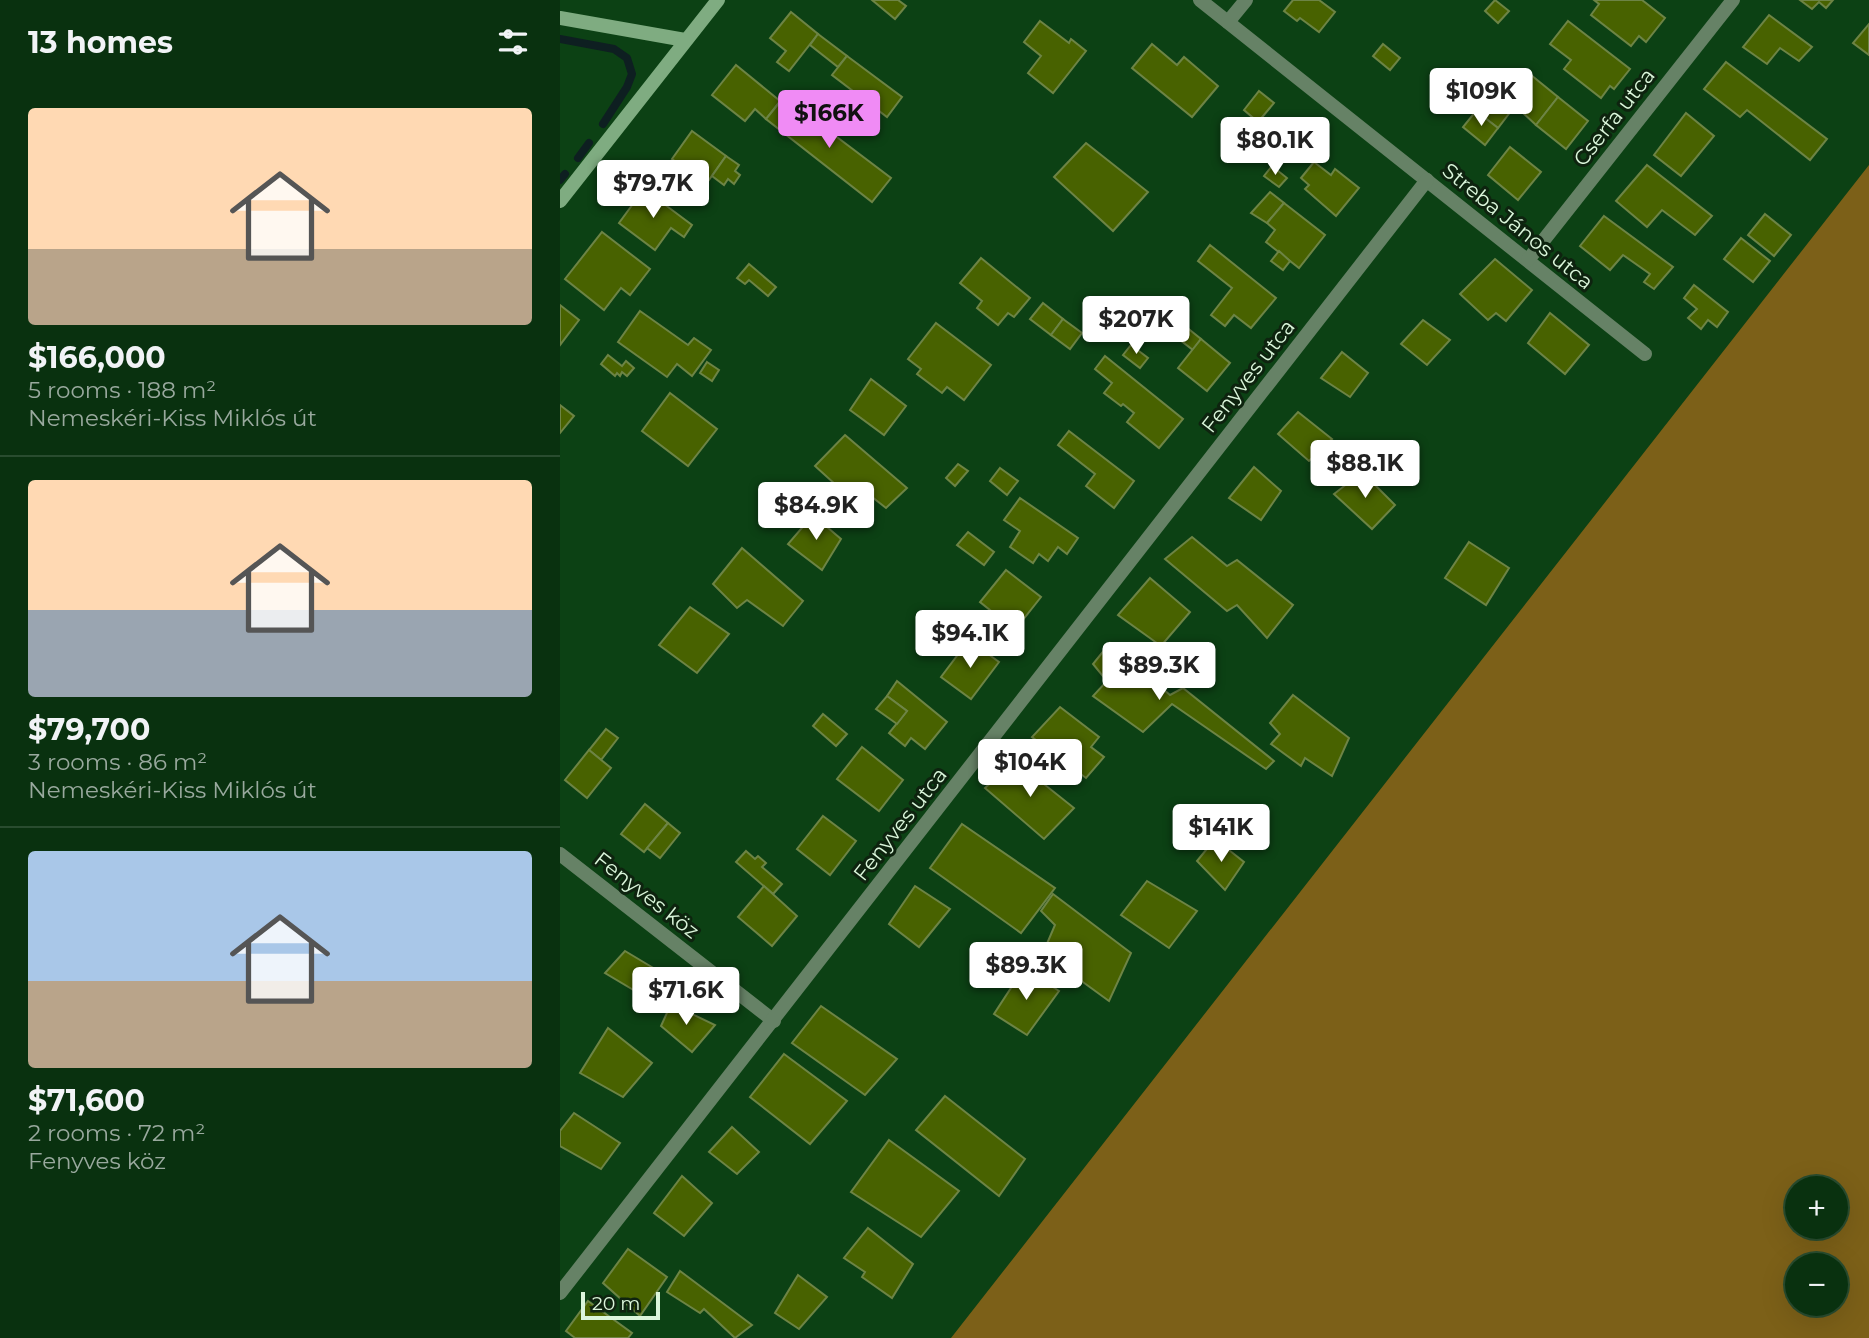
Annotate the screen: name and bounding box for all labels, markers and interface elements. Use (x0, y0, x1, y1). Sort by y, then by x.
icon: filters (494, 23, 532, 61)
text: 13 homes (28, 24, 173, 61)
street label: Cserfa utca (1568, 63, 1660, 171)
pin: $109K (1432, 68, 1530, 128)
text: $109K (1446, 77, 1516, 105)
pin: $166K (780, 90, 878, 150)
text: $166K (794, 99, 864, 127)
pin: $80.1K (1218, 118, 1332, 177)
text: $80.1K (1237, 126, 1313, 154)
icon: home (217, 153, 343, 279)
street label: Streba János utca (1438, 157, 1598, 295)
pin: $79.7K (596, 160, 710, 220)
text: $79.7K (613, 169, 693, 197)
pin: $207K (1087, 296, 1185, 356)
text: $207K (1098, 305, 1174, 333)
street label: Fenyves utca (1196, 314, 1300, 438)
text: $166,000 (28, 339, 166, 376)
text: 5 rooms · 188 m² (28, 376, 216, 404)
text: Nemeskéri-Kiss Miklós út (28, 404, 317, 432)
pin: $88.1K (1308, 440, 1422, 500)
text: $88.1K (1327, 449, 1403, 477)
pin: $84.9K (759, 482, 873, 542)
text: $84.9K (774, 491, 858, 519)
icon: home (217, 525, 343, 651)
pin: $94.1K (913, 610, 1027, 670)
text: $94.1K (931, 619, 1009, 647)
pin: $89.3K (1102, 642, 1216, 702)
text: $89.3K (1118, 651, 1200, 679)
text: $79,700 (28, 711, 150, 748)
pin: $104K (981, 740, 1079, 799)
text: 3 rooms · 86 m² (28, 748, 207, 776)
text: $104K (994, 748, 1066, 776)
street label: Fenyves utca (848, 762, 952, 886)
text: Nemeskéri-Kiss Miklós út (28, 776, 317, 804)
pin: $141K (1172, 804, 1270, 864)
text: $141K (1189, 813, 1253, 841)
street label: Fenyves köz (590, 846, 704, 944)
icon: home (217, 896, 343, 1022)
pin: $89.3K (969, 942, 1083, 1002)
text: $89.3K (985, 951, 1067, 979)
pin: $71.6K (629, 968, 743, 1027)
text: $71.6K (648, 976, 724, 1004)
text: $71,600 (28, 1082, 145, 1119)
text: 2 rooms · 72 m² (28, 1119, 205, 1147)
text: Fenyves köz (28, 1147, 166, 1175)
map controls (1785, 1176, 1848, 1316)
button: + (1785, 1176, 1848, 1239)
button: − (1785, 1253, 1848, 1316)
scale bar (581, 1289, 660, 1321)
text: 20 m (592, 1292, 640, 1315)

